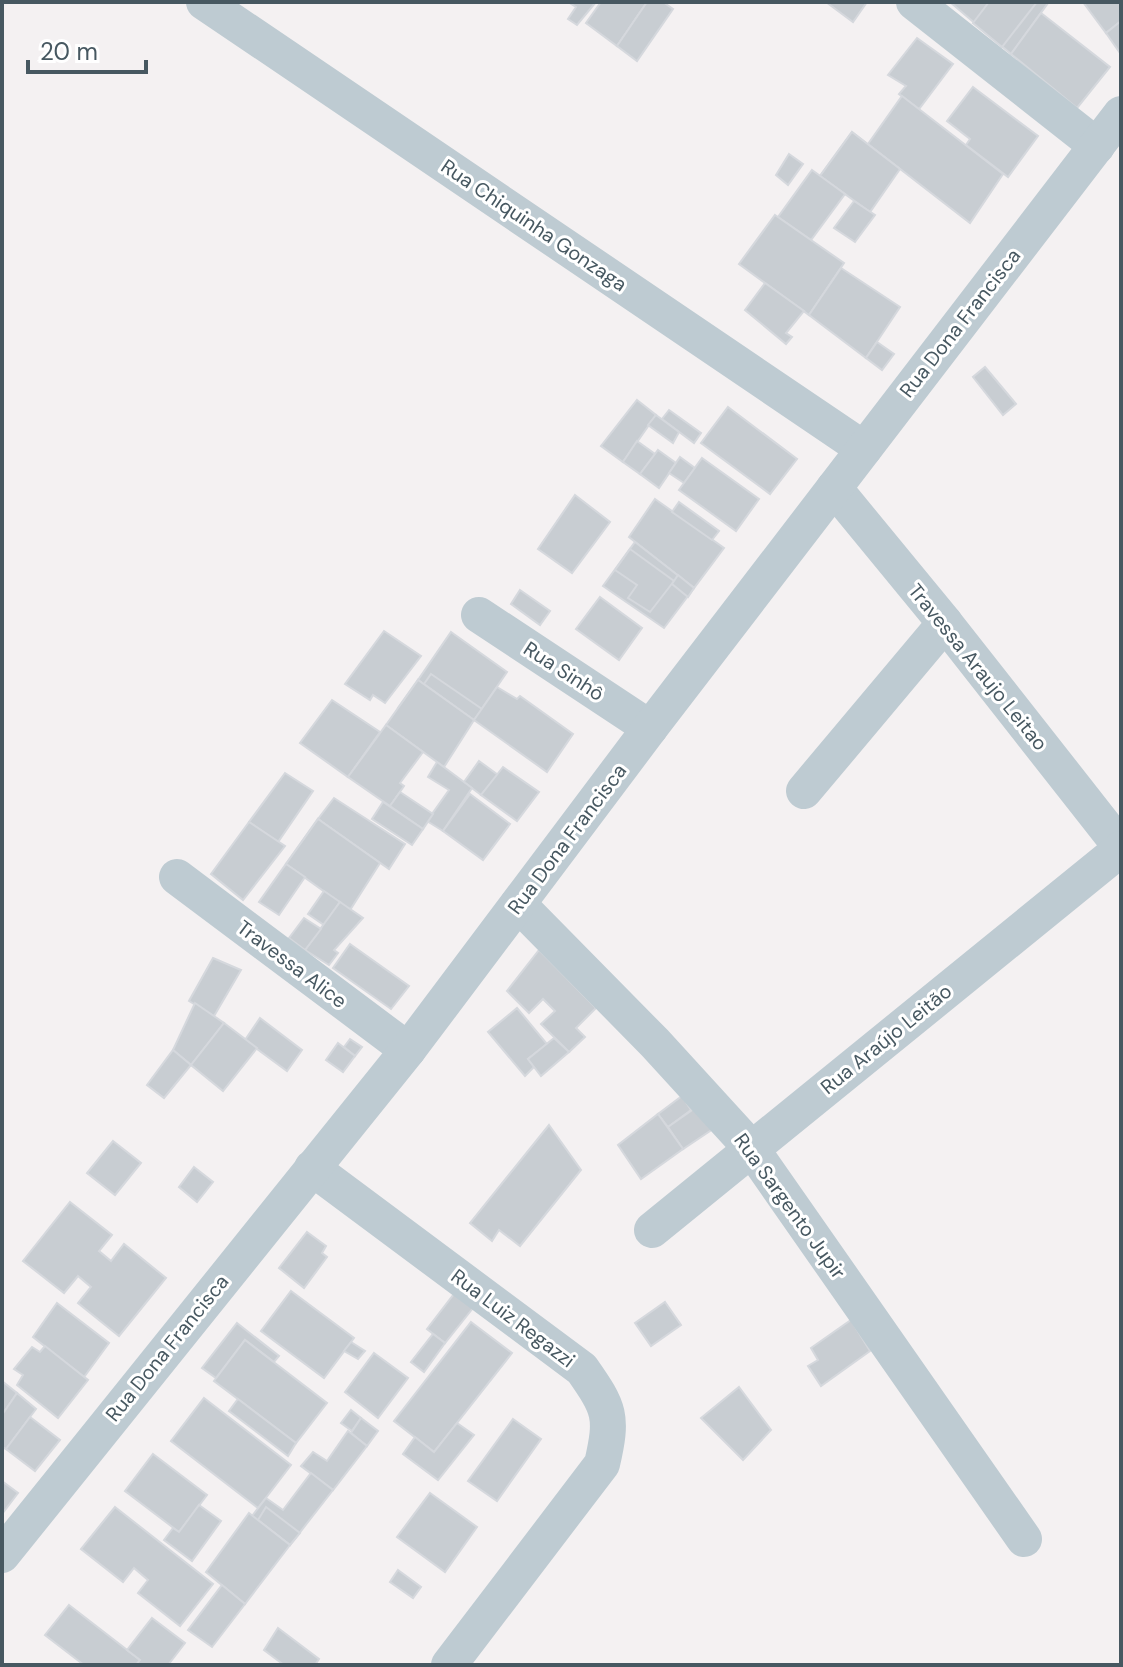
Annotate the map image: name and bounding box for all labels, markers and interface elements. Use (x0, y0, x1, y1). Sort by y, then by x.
scale bar (28, 24, 146, 74)
text: 20 m (40, 36, 98, 67)
street label: Rua Chiquinha Gonzaga (436, 153, 632, 297)
street label: Rua Dona Francisca (894, 243, 1026, 403)
street label: Travessa Araujo Leitao (903, 578, 1053, 756)
street label: Rua Sinhô (519, 635, 609, 707)
street label: Rua Dona Francisca (502, 759, 632, 919)
street label: Travessa Alice (232, 914, 352, 1014)
street label: Rua Araújo Leitão (815, 978, 957, 1100)
street label: Rua Sargento Jupir (728, 1128, 852, 1284)
street label: Rua Luiz Regazzi (446, 1263, 580, 1373)
street label: Rua Dona Francisca (100, 1269, 234, 1427)

